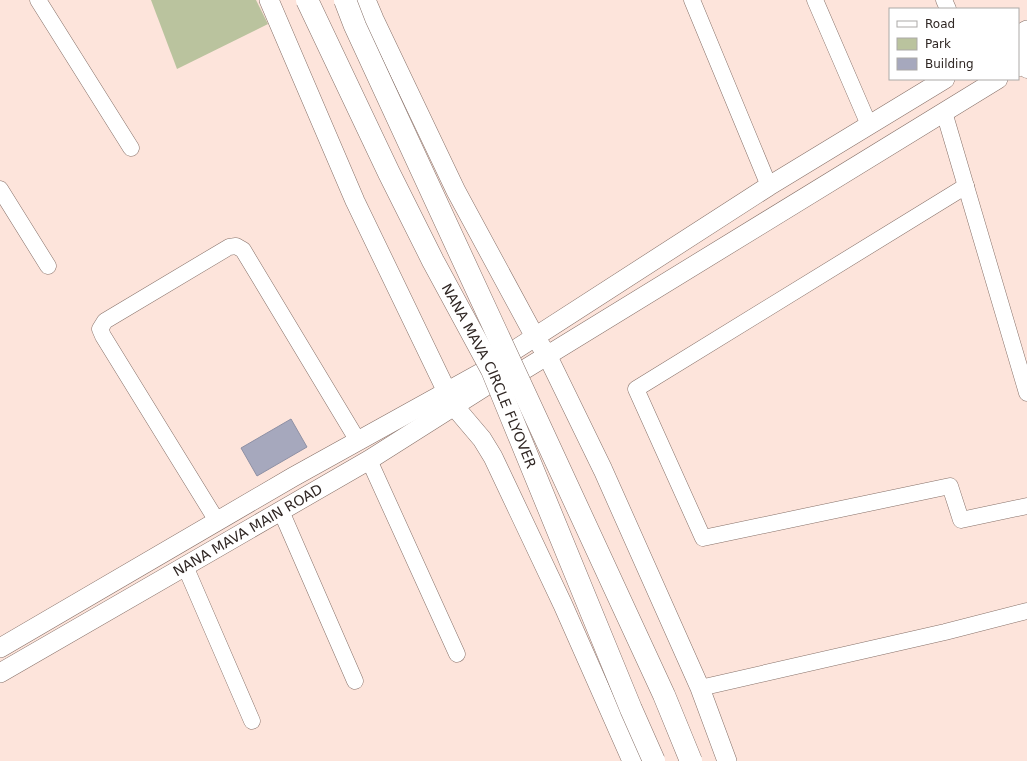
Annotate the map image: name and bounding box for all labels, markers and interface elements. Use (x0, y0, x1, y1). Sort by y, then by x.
legend (889, 8, 1019, 80)
text: Road (925, 17, 955, 31)
text: Park (925, 37, 951, 51)
text: Building (925, 57, 974, 71)
street label: NANA MAVA CIRCLE FLYOVER (439, 281, 540, 471)
street label: NANA MAVA MAIN ROAD (170, 481, 325, 579)

